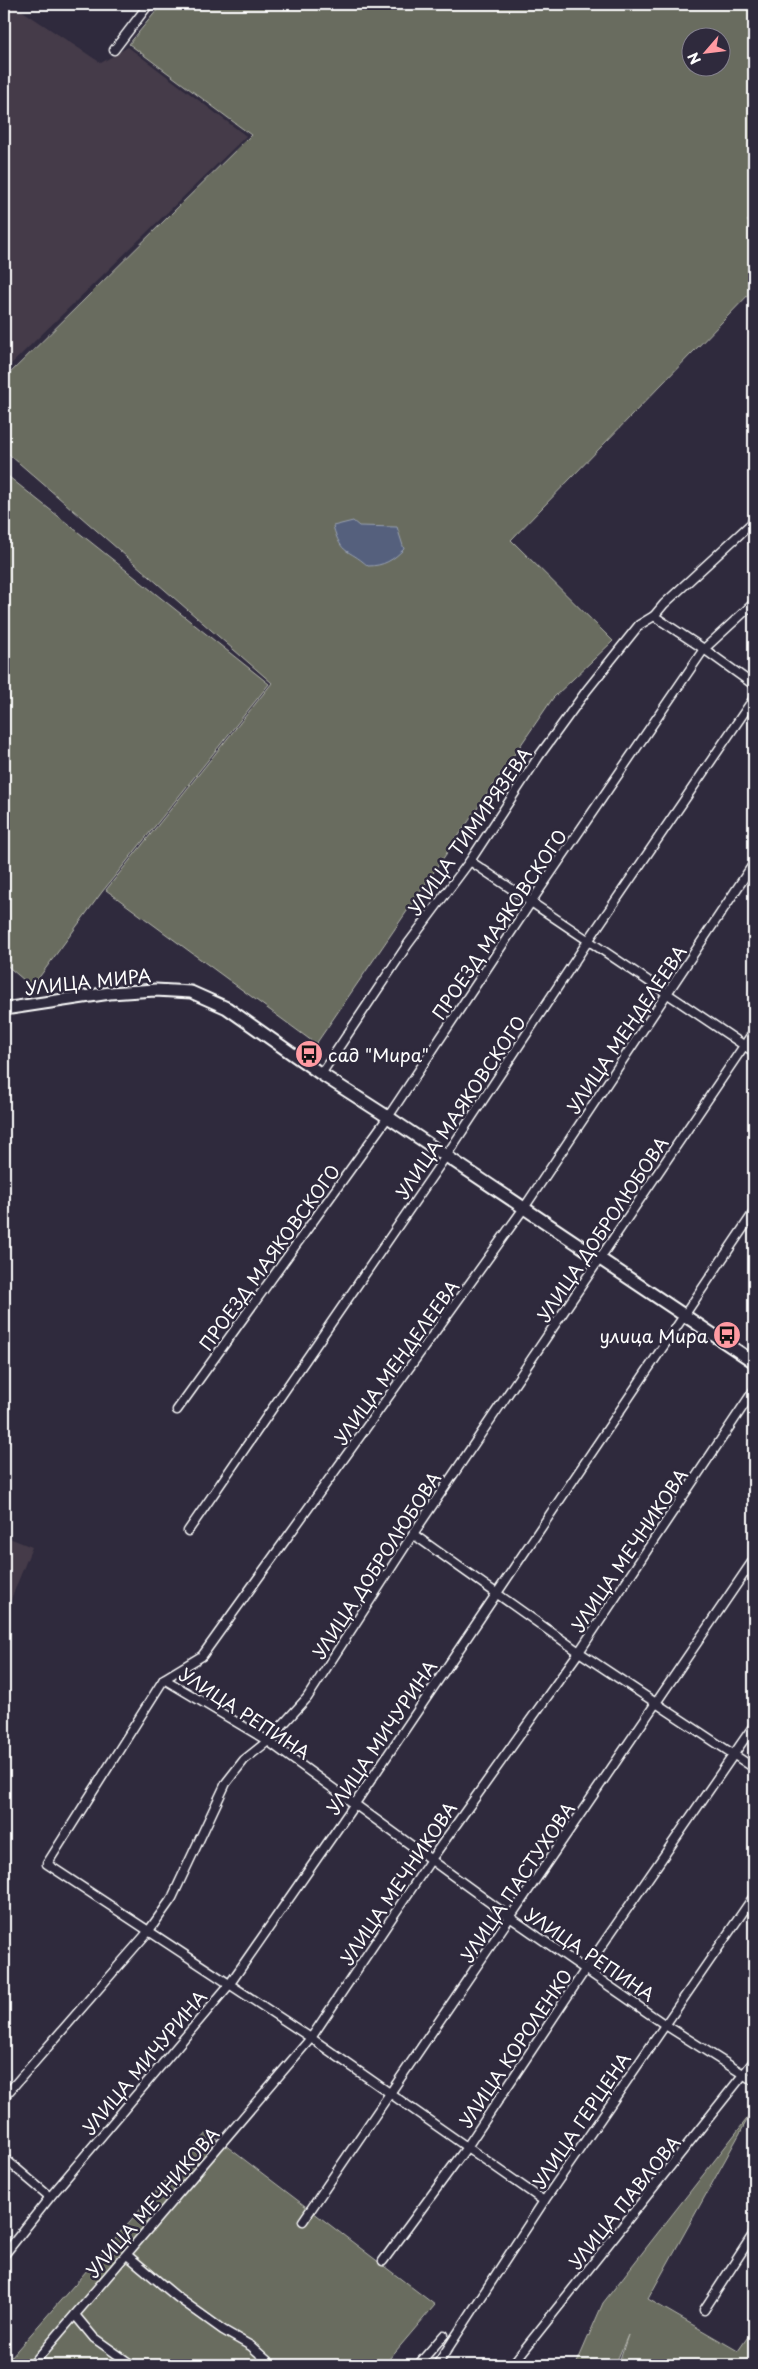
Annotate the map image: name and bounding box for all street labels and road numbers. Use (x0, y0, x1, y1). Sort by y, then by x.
street label: УЛИЦА ТИМИРЯЗЕВА (401, 742, 537, 920)
street label: ПРОЕЗД МАЯКОВСКОГО (425, 823, 573, 1025)
street label: УЛИЦА МЕНДЕЛЕЕВА (559, 939, 693, 1119)
street label: УЛИЦА МИРА (24, 961, 153, 1001)
street label: УЛИЦА МАЯКОВСКОГО (388, 1010, 532, 1204)
street label: УЛИЦА ДОБРОЛЮБОВА (530, 1131, 674, 1327)
street label: ПРОЕЗД МАЯКОВСКОГО (192, 1158, 346, 1356)
street label: УЛИЦА МЕНДЕЛЕЕВА (327, 1274, 465, 1450)
street label: УЛИЦА МЕЧНИКОВА (564, 1463, 694, 1637)
street label: УЛИЦА ДОБРОЛЮБОВА (305, 1466, 447, 1664)
street label: УЛИЦА МИЧУРИНА (319, 1654, 443, 1820)
street label: УЛИЦА РЕПИНА (174, 1660, 316, 1766)
street label: УЛИЦА МЕЧНИКОВА (333, 1796, 463, 1970)
street label: УЛИЦА ПАСТУХОВА (453, 1797, 581, 1967)
street label: УЛИЦА РЕПИНА (520, 1900, 660, 2008)
street label: УЛИЦА КОРОЛЕНКО (452, 1963, 578, 2133)
street label: УЛИЦА МИЧУРИНА (75, 1984, 213, 2140)
street label: УЛИЦА ГЕРЦЕНА (525, 2046, 637, 2194)
street label: УЛИЦА МЕЧНИКОВА (79, 2121, 225, 2283)
street label: УЛИЦА ПАВЛОВА (562, 2130, 686, 2274)

